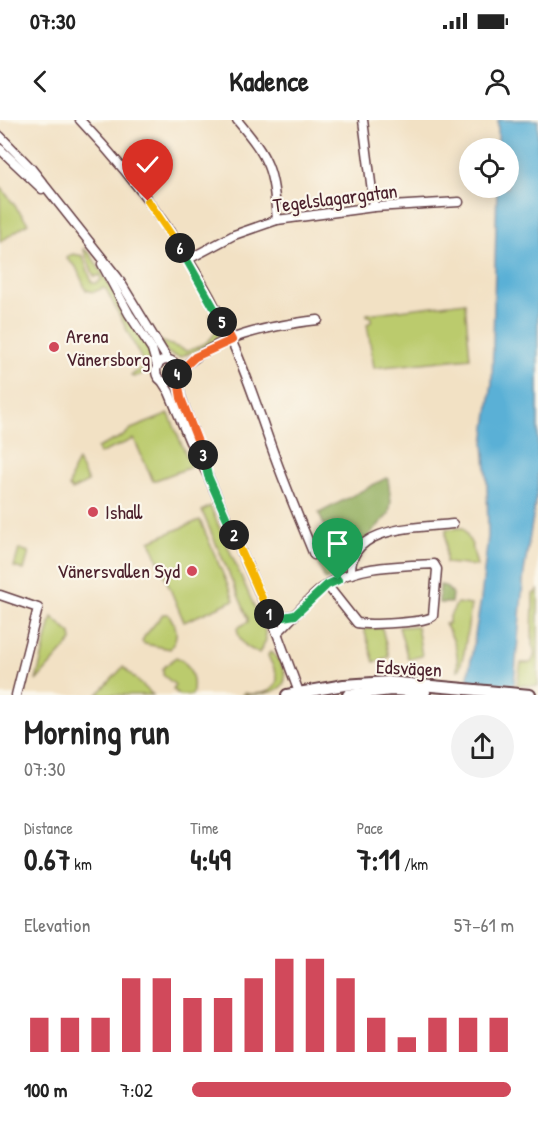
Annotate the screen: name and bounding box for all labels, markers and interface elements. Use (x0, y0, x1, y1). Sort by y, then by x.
text: 07:30 (30, 6, 76, 36)
text: Kadence (229, 63, 309, 99)
icon: back (24, 65, 57, 98)
icon: person (481, 65, 514, 98)
map controls (459, 138, 519, 198)
button: locate (459, 138, 519, 198)
pin (122, 139, 173, 201)
icon: check (131, 148, 164, 181)
street label: Tegelslagargatan (271, 176, 399, 219)
pin: 6 (165, 233, 195, 263)
text: 6 (177, 237, 183, 259)
pin: 5 (207, 307, 237, 337)
text: 5 (219, 311, 225, 333)
place label: Arena Vänersborg (66, 322, 150, 372)
marker: Arena Vänersborg (47, 340, 61, 354)
pin: 4 (162, 359, 192, 389)
text: 4 (174, 363, 180, 385)
pin: 3 (188, 440, 218, 470)
text: 3 (199, 444, 207, 466)
place label: Ishall (105, 498, 143, 525)
marker: Ishall (86, 505, 100, 519)
pin (312, 518, 363, 580)
pin: 2 (219, 520, 249, 550)
text: 2 (230, 524, 238, 546)
icon: arrive (321, 527, 354, 560)
place label: Vänersvallen Syd (57, 557, 180, 584)
marker: Vänersvallen Syd (185, 564, 199, 578)
pin: 1 (254, 599, 284, 629)
text: 1 (266, 603, 272, 625)
street label: Edsvägen (375, 652, 443, 683)
text: Morning run (24, 710, 170, 754)
button: share (451, 715, 514, 778)
text: 07:30 (24, 755, 65, 782)
text: Distance (24, 817, 73, 839)
text: Time (190, 817, 219, 839)
text: Pace (357, 817, 383, 839)
text: 0.67 (24, 839, 71, 879)
text: 4:49 (190, 839, 231, 879)
text: 7:11 (357, 839, 400, 879)
text: km (71, 853, 92, 875)
text: /km (400, 853, 428, 875)
text: Elevation (24, 911, 90, 938)
text: 57–61 m (454, 911, 514, 938)
text: 100 m (24, 1076, 67, 1103)
text: 7:02 (120, 1076, 153, 1103)

